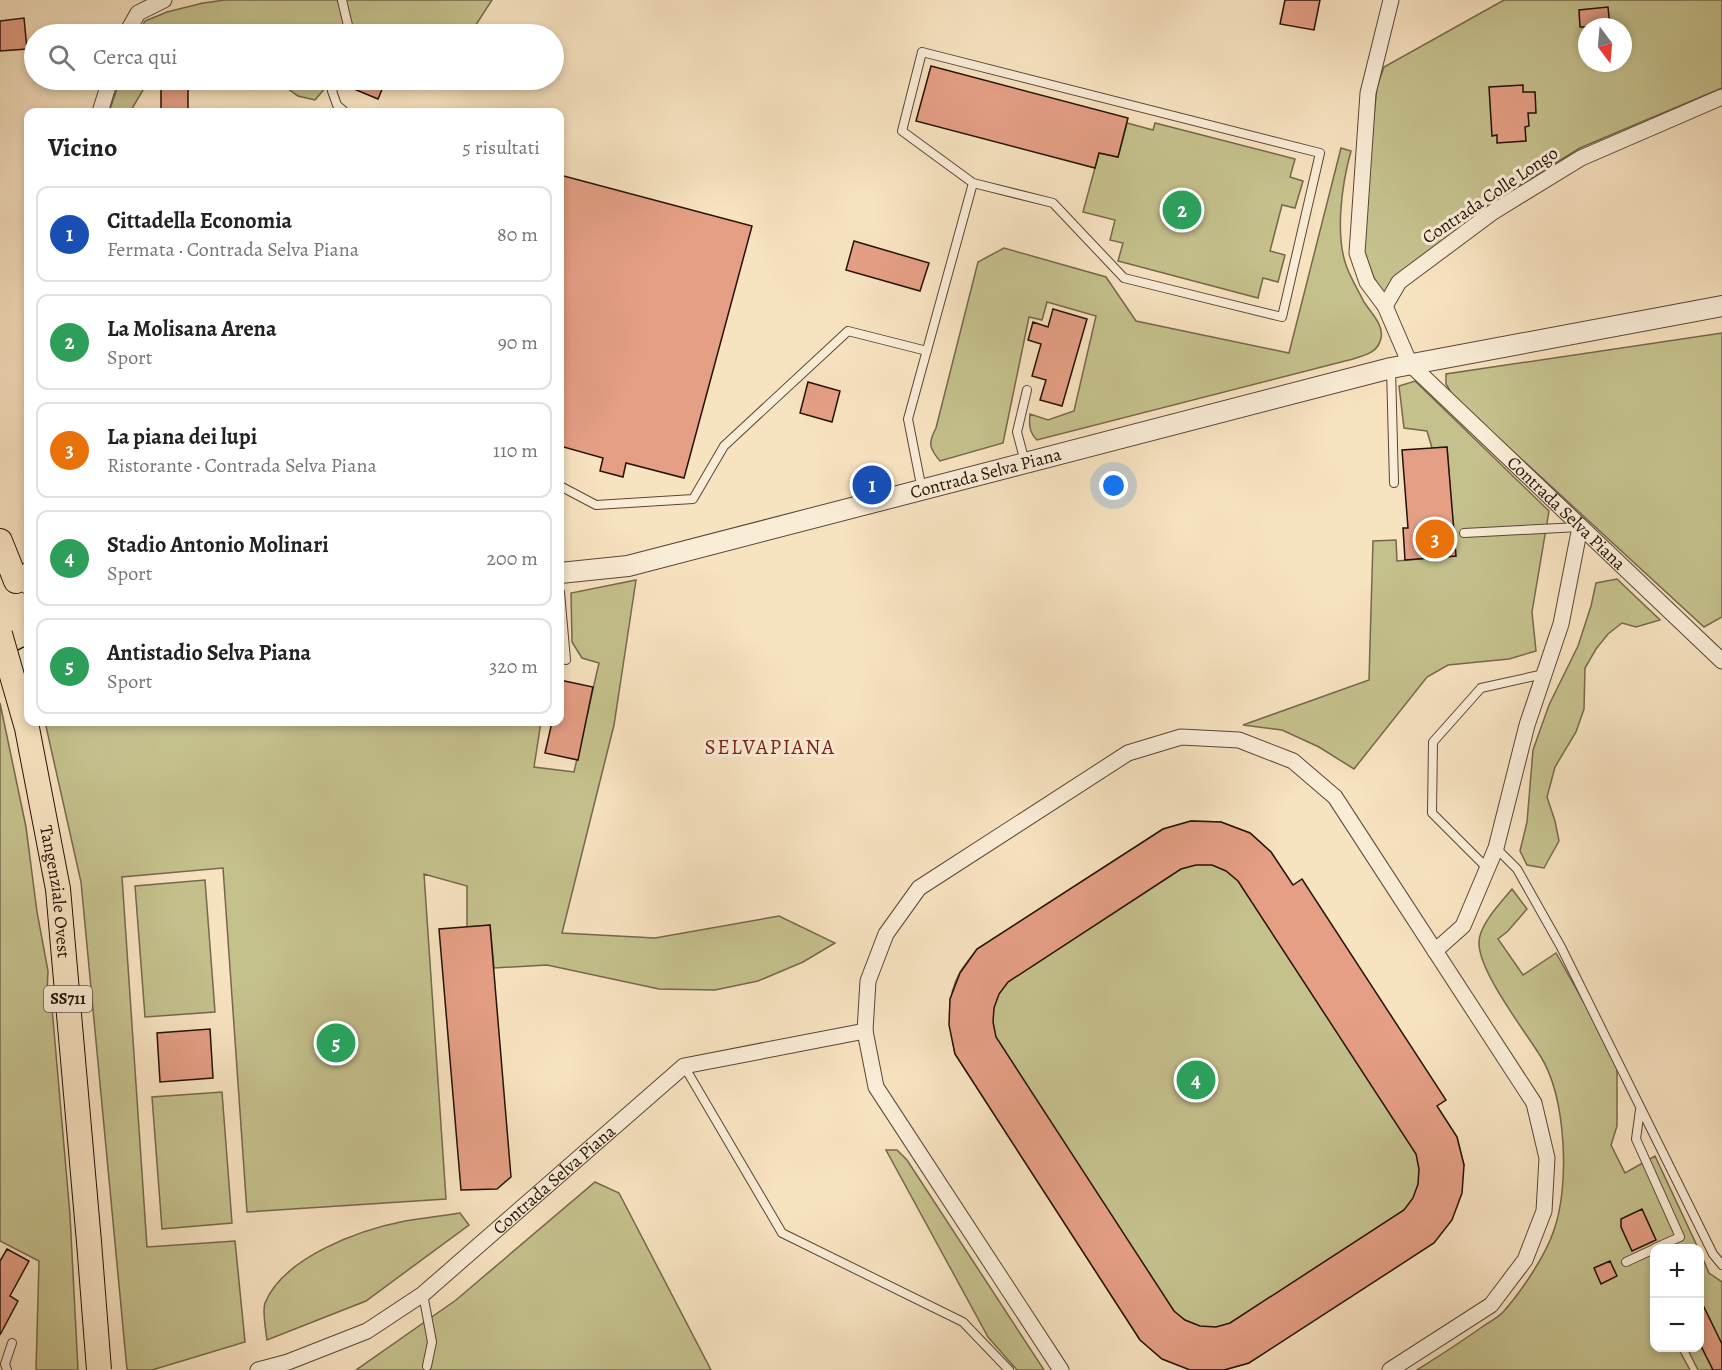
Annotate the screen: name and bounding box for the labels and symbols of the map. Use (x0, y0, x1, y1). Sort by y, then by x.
north arrow (1578, 18, 1632, 72)
street label: Contrada Colle Longo (1418, 141, 1562, 249)
pin: 2 (1162, 188, 1202, 232)
street label: Contrada Selva Piana (908, 442, 1065, 504)
street label: Contrada Selva Piana (1502, 451, 1631, 576)
pin: 1 (852, 462, 892, 508)
your location (1099, 471, 1128, 500)
pin: 3 (1416, 516, 1454, 562)
district label: SELVAPIANA (705, 733, 835, 761)
street label: Tangenziale Ovest (34, 823, 76, 959)
road number: SS711 (44, 986, 92, 1012)
pin: 5 (316, 1020, 356, 1066)
pin: 4 (1176, 1058, 1216, 1102)
street label: Contrada Selva Piana (488, 1119, 621, 1240)

